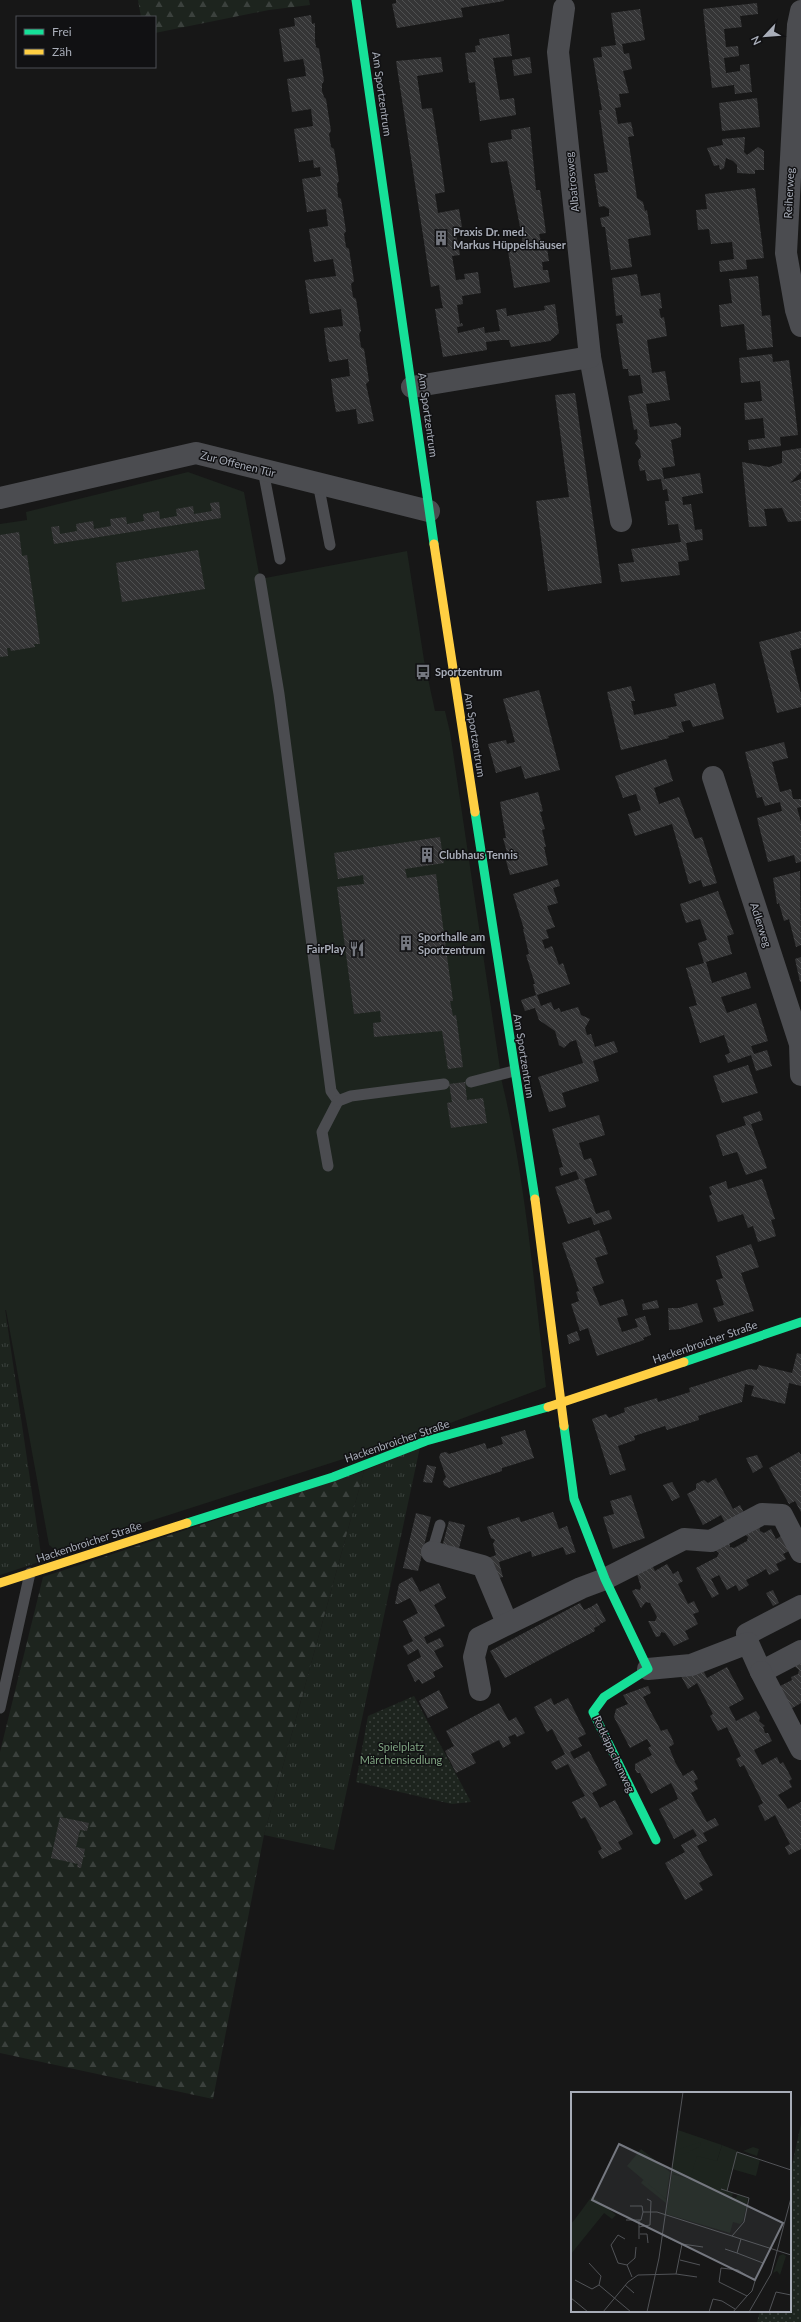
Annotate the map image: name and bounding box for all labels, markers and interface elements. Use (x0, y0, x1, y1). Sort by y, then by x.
legend (16, 16, 156, 68)
north arrow (745, 16, 785, 56)
text: Frei (52, 24, 72, 39)
text: N (748, 34, 763, 47)
text: Zäh (52, 44, 72, 59)
street label: Am Sportzentrum (370, 51, 395, 137)
street label: Albatrosweg (562, 151, 581, 213)
street label: Reiherweg (781, 167, 796, 219)
place label: Praxis Dr. med. Markus Hüppelshäuser (453, 225, 567, 251)
building icon: Praxis Dr. med. Markus Hüppelshäuser (432, 229, 450, 247)
street label: Am Sportzentrum (416, 372, 441, 458)
street label: Zur Offenen Tür (199, 448, 277, 479)
bus stop icon: Sportzentrum (414, 663, 432, 681)
place label: Sportzentrum (435, 665, 502, 678)
street label: Am Sportzentrum (462, 692, 489, 778)
building icon: Clubhaus Tennis (418, 846, 436, 864)
place label: Clubhaus Tennis (439, 848, 518, 861)
street label: Adlerweg (748, 901, 775, 949)
place label: Sporthalle am Sportzentrum (418, 930, 485, 956)
building icon: Sporthalle am Sportzentrum (397, 934, 415, 952)
restaurant icon: FairPlay (348, 940, 366, 958)
place label: FairPlay (306, 942, 345, 955)
street label: Am Sportzentrum (511, 1013, 538, 1099)
street label: Hackenbroicher Straße (651, 1317, 759, 1366)
street label: Hackenbroicher Straße (343, 1416, 451, 1465)
street label: Hackenbroicher Straße (35, 1518, 143, 1565)
street label: Rotkäppchenweg (591, 1713, 638, 1795)
park label: Spielplatz Märchensiedlung (360, 1740, 443, 1766)
inset map (571, 2092, 791, 2312)

